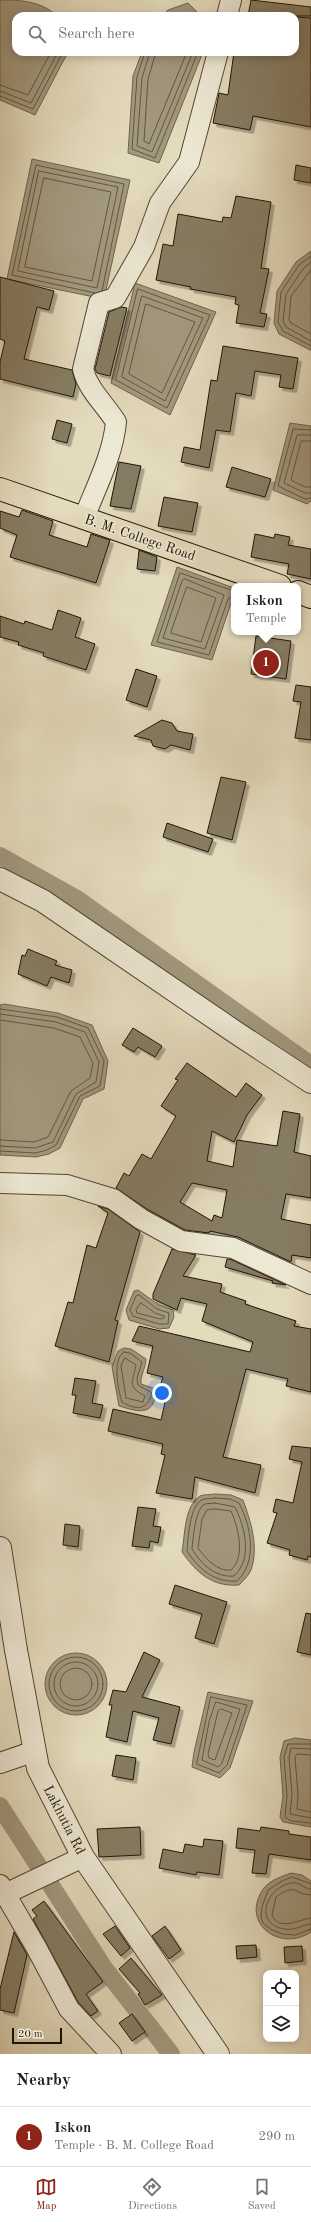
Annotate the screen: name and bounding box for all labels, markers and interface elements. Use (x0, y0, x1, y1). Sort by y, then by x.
search box (12, 12, 299, 56)
icon: search (26, 23, 48, 45)
text: Search here (58, 27, 135, 42)
street label: B. M. College Road (83, 512, 197, 564)
popup (231, 583, 301, 635)
text: Iskon (246, 594, 283, 609)
text: Temple (246, 612, 286, 625)
pin: 1 (253, 648, 279, 678)
your location (152, 1383, 172, 1403)
street label: Lakhutia Rd (41, 1783, 87, 1857)
map controls (263, 1970, 299, 2042)
button: locate (263, 1970, 299, 2006)
button: layers (263, 2006, 299, 2042)
scale bar (12, 2026, 62, 2045)
text: 20 m (18, 2029, 43, 2040)
text: Nearby (16, 2072, 71, 2089)
text: Iskon (54, 2121, 91, 2136)
text: 1 (25, 2130, 33, 2143)
text: 290 m (258, 2130, 295, 2143)
text: Temple · B. M. College Road (54, 2139, 214, 2152)
tab: Map (35, 2176, 57, 2214)
tab: Directions (128, 2176, 177, 2214)
tab: Saved (248, 2176, 276, 2214)

